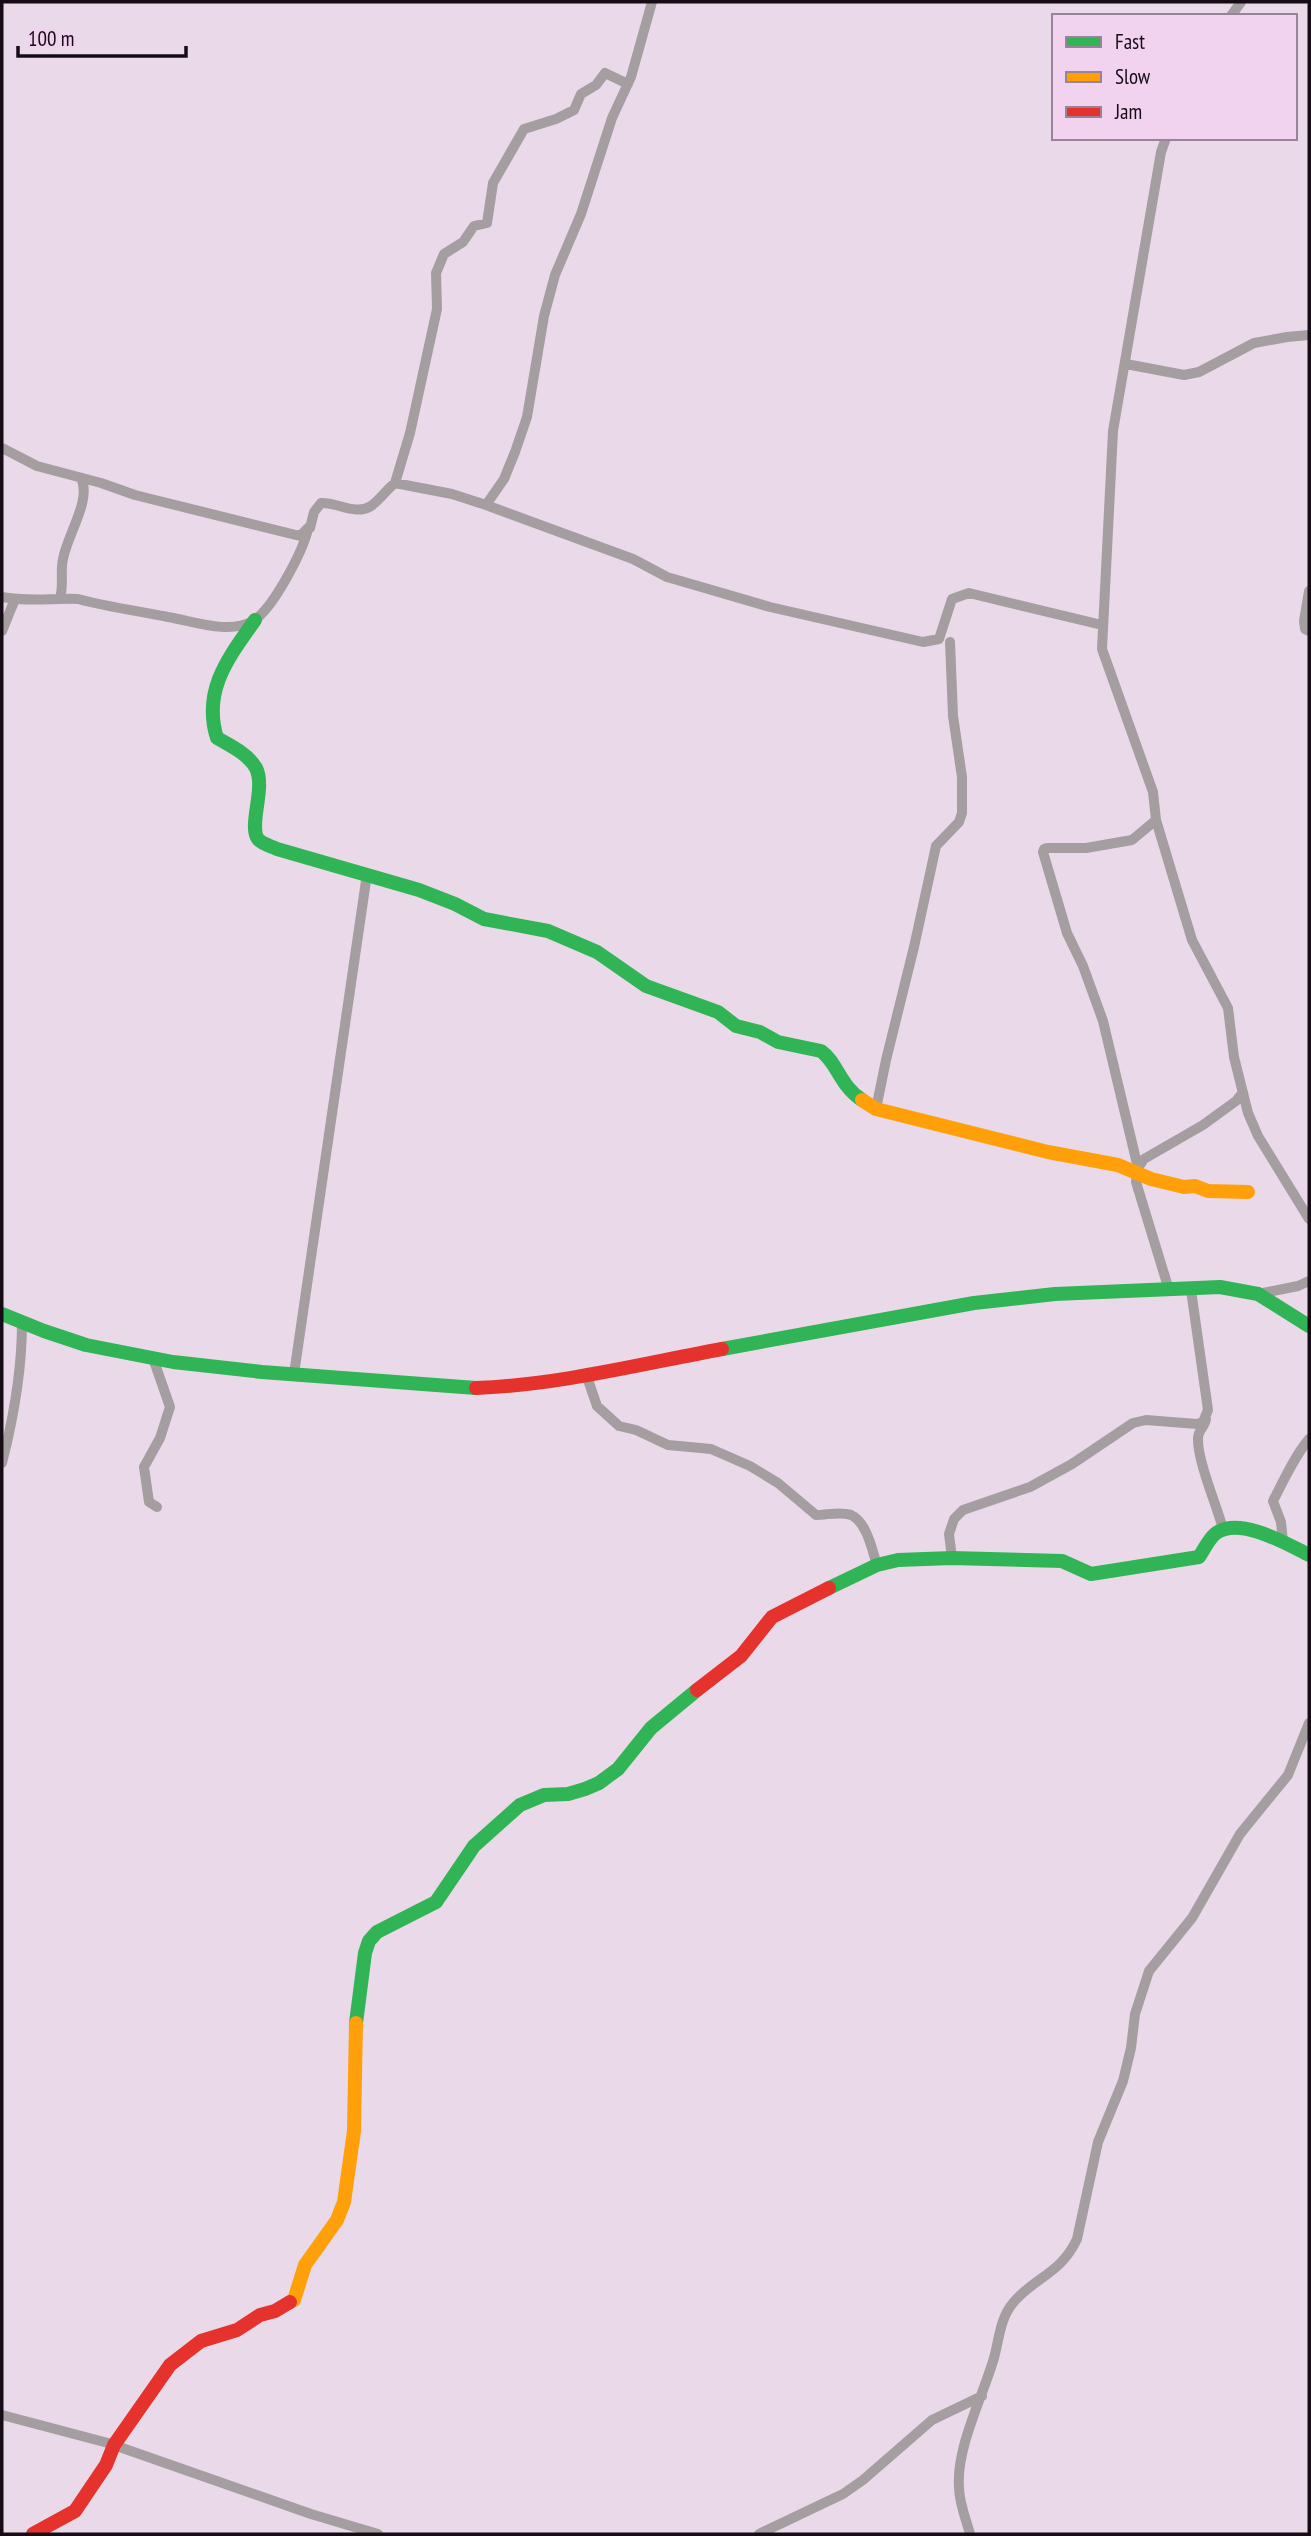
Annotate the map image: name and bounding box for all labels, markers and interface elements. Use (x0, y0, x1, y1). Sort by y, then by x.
scale bar (18, 14, 186, 58)
legend (1052, 14, 1297, 140)
text: 100 m (28, 25, 74, 52)
text: Fast (1115, 28, 1145, 55)
text: Slow (1115, 63, 1151, 90)
text: Jam (1114, 98, 1142, 125)

